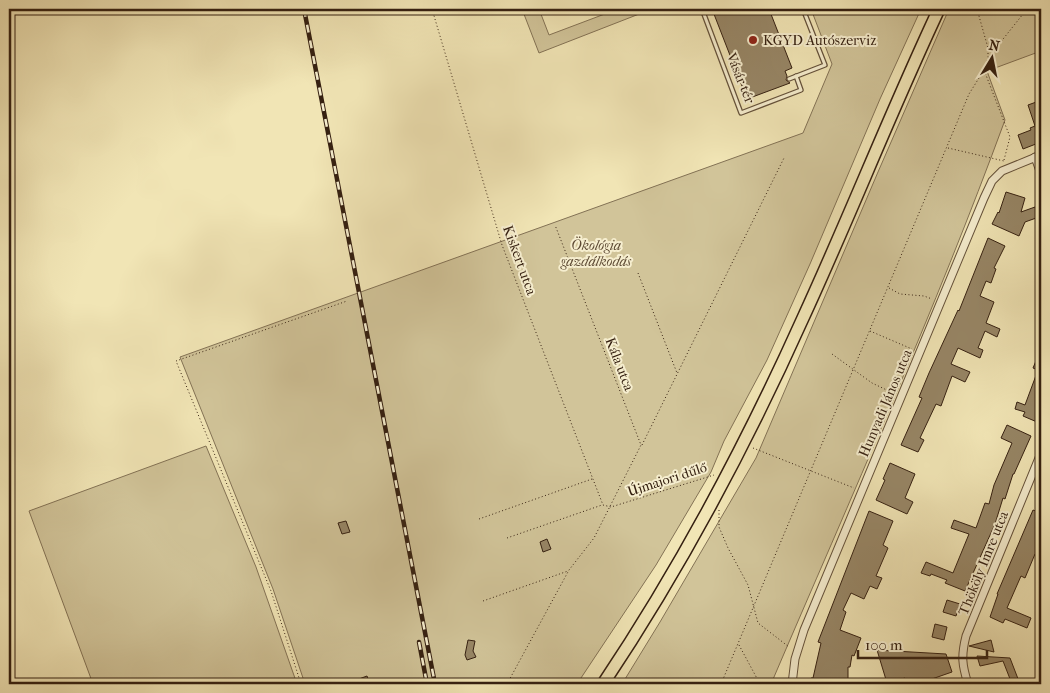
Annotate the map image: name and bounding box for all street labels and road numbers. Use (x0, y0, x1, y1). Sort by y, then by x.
street label: Vásár tér (722, 49, 758, 106)
street label: Kiskert utca (499, 223, 540, 298)
street label: Kála utca (602, 335, 638, 394)
street label: Hunyadi János utca (855, 346, 916, 460)
street label: Újmajori dűlő (625, 458, 709, 500)
street label: Thököly Imre utca (955, 508, 1012, 618)

